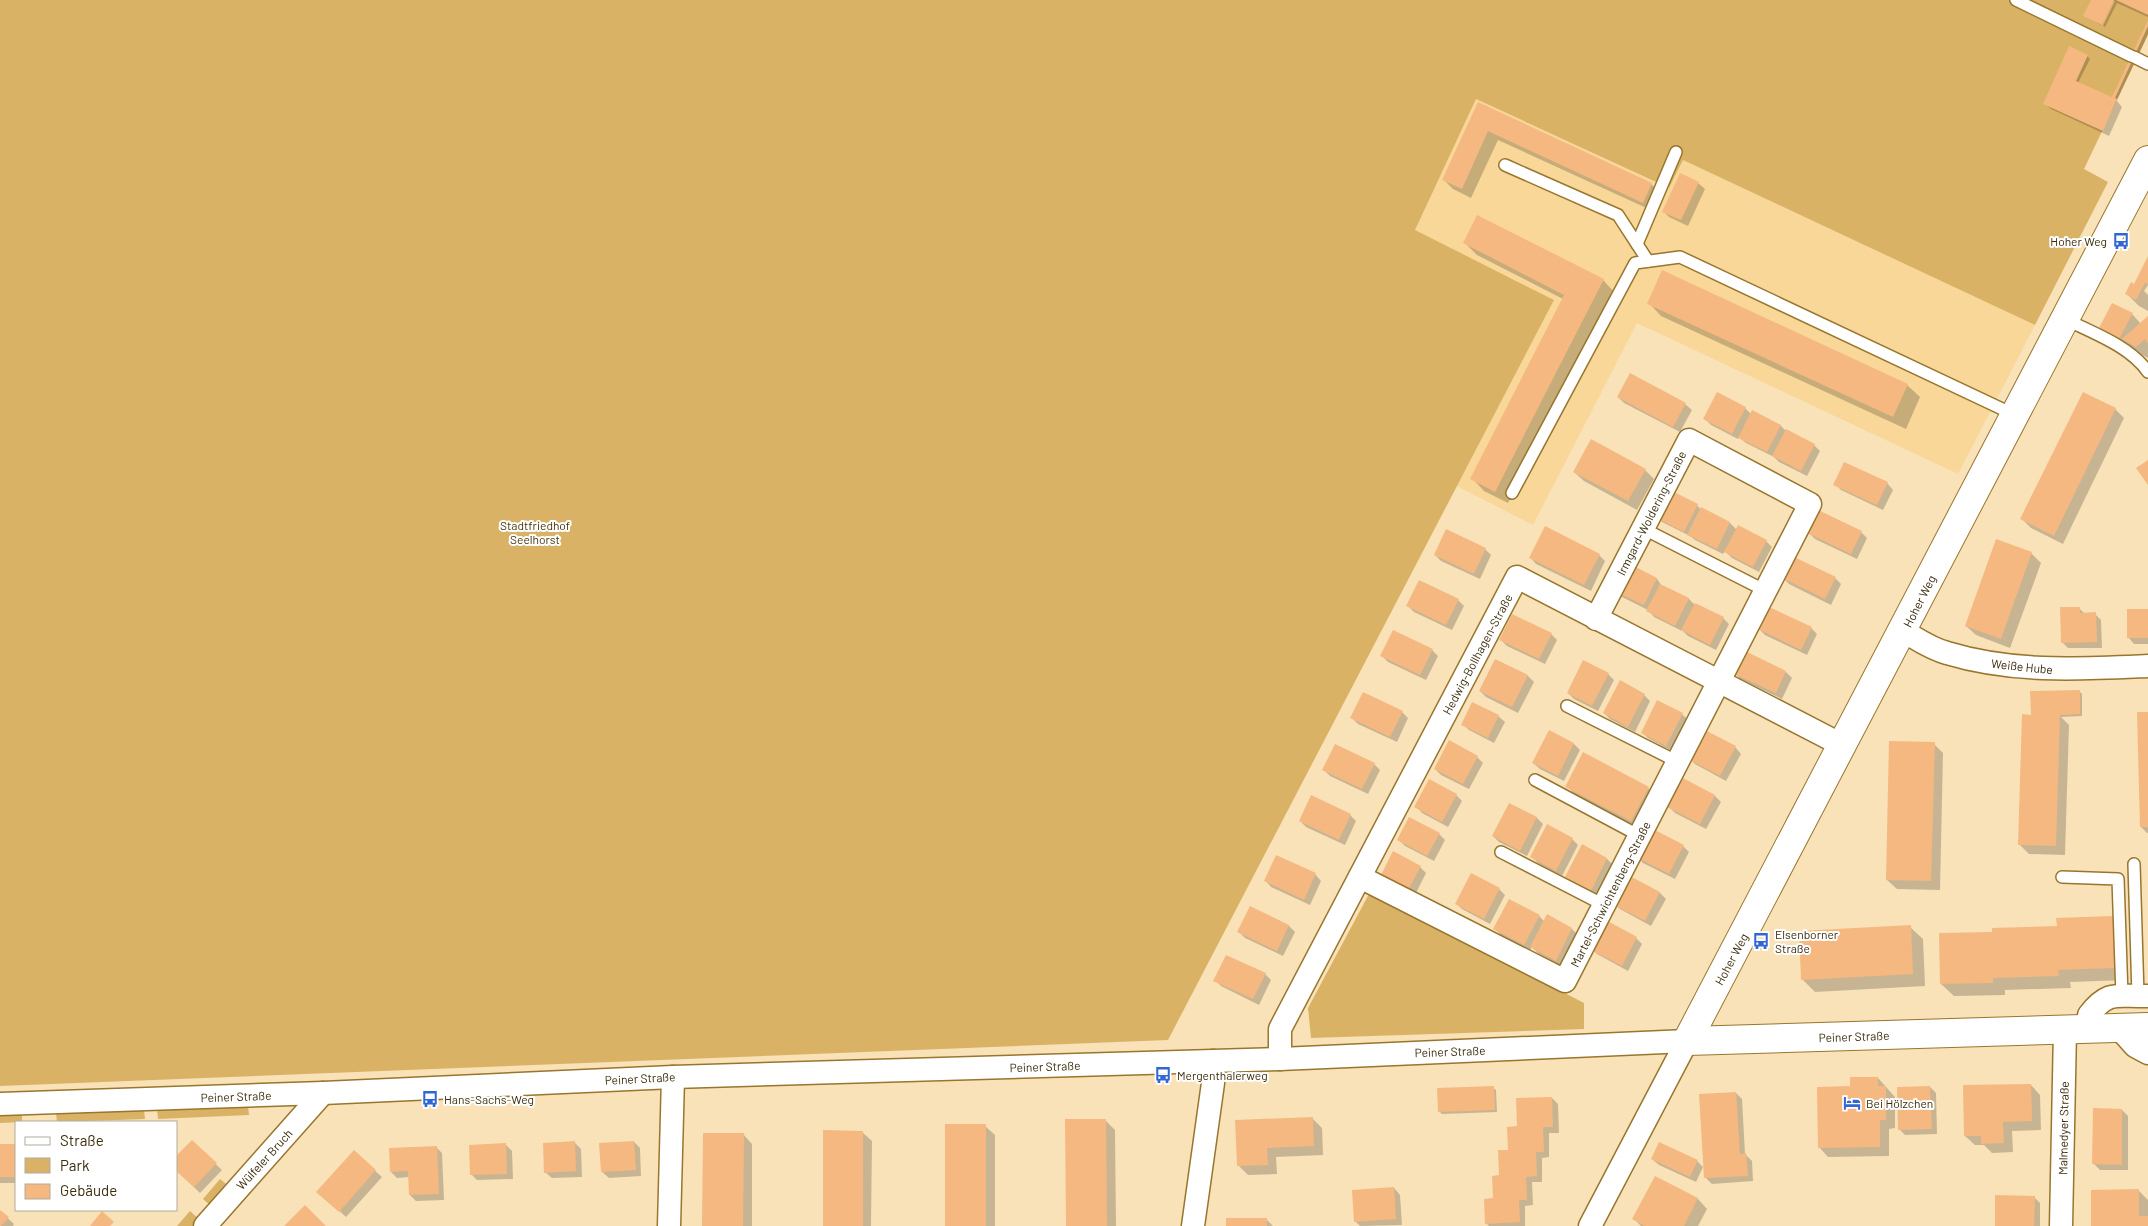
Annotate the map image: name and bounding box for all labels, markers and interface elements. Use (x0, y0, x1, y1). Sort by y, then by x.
bus stop icon: Hoher Weg (2111, 231, 2131, 251)
place label: Hoher Weg (2050, 234, 2107, 248)
street label: Irmgard-Woldering-Straße (1614, 448, 1688, 578)
park label: Stadtfriedhof Seelhorst (500, 518, 570, 546)
street label: Hoher Weg (1900, 573, 1938, 629)
street label: Hedwig-Bollhagen-Straße (1439, 591, 1515, 717)
street label: Weiße Hube (1990, 656, 2054, 676)
street label: Martel-Schwichtenberg-Straße (1567, 819, 1653, 969)
place label: Elsenborner Straße (1775, 927, 1839, 955)
street label: Hoher Weg (1712, 931, 1750, 987)
bus stop icon: Elsenborner Straße (1751, 931, 1771, 951)
street label: Peiner Straße (1818, 1028, 1890, 1044)
street label: Peiner Straße (1414, 1043, 1486, 1059)
street label: Peiner Straße (1009, 1058, 1081, 1074)
bus stop icon: Mergenthalerweg (1153, 1065, 1173, 1085)
place label: Mergenthalerweg (1177, 1068, 1268, 1082)
street label: Peiner Straße (604, 1069, 676, 1087)
street label: Malmedyer Straße (2055, 1081, 2071, 1175)
street label: Peiner Straße (200, 1088, 272, 1104)
bus stop icon: Hans-Sachs-Weg (420, 1089, 440, 1109)
place label: Hans-Sachs-Weg (444, 1092, 534, 1106)
hotel icon: Bei Hölzchen (1842, 1093, 1862, 1113)
place label: Bei Hölzchen (1866, 1096, 1933, 1110)
legend (15, 1121, 178, 1211)
street label: Wülfeler Bruch (233, 1126, 295, 1192)
text: Straße (60, 1131, 104, 1149)
text: Park (60, 1156, 90, 1174)
text: Gebäude (60, 1181, 117, 1199)

